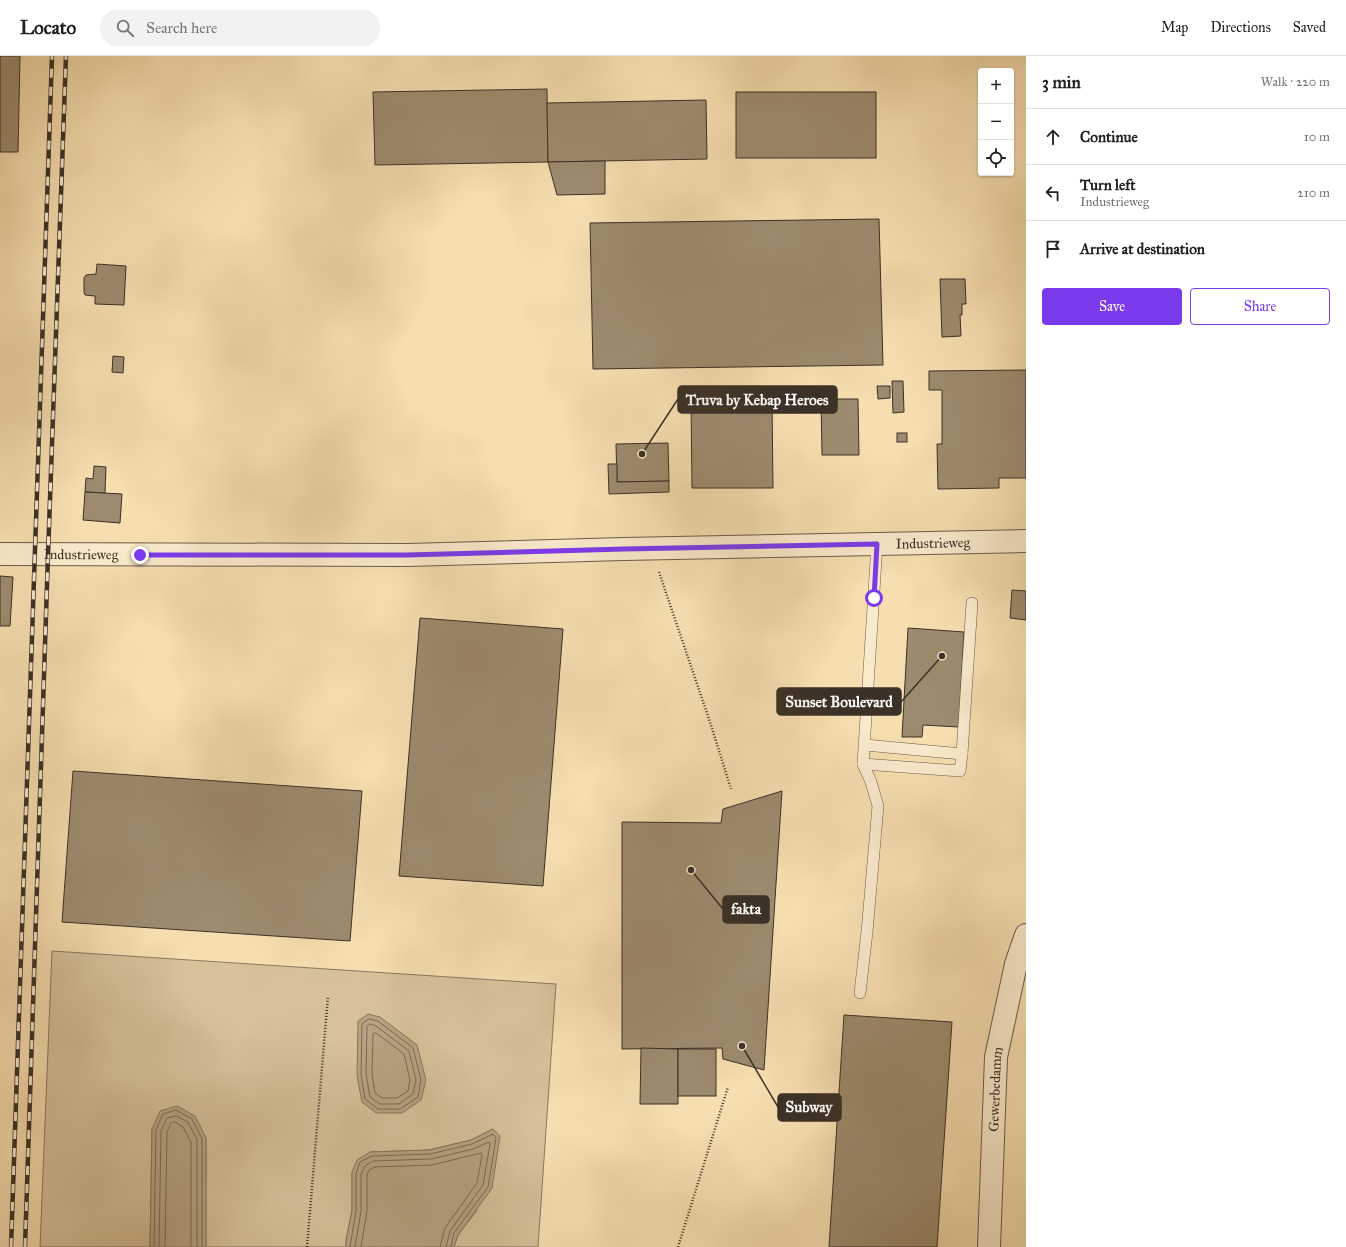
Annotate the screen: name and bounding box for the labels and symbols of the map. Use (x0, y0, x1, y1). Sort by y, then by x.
callout: Truva by Kebap Heroes (678, 386, 837, 413)
text: Truva by Kebap Heroes (685, 391, 829, 410)
street label: Industrieweg (895, 534, 971, 553)
street label: Industrieweg (44, 546, 119, 563)
route end (131, 546, 149, 564)
route start (865, 589, 883, 607)
callout: Sunset Boulevard (777, 688, 901, 715)
text: Sunset Boulevard (785, 693, 893, 711)
callout: fakta (723, 896, 769, 923)
text: fakta (730, 900, 762, 918)
street label: Gewerbedamm (985, 1045, 1007, 1132)
callout: Subway (778, 1094, 841, 1121)
text: Subway (786, 1098, 833, 1117)

